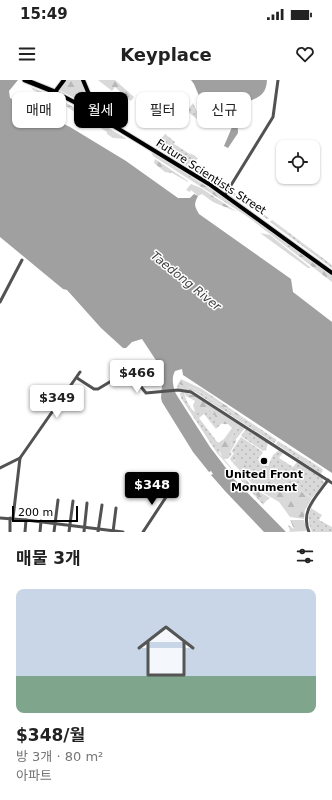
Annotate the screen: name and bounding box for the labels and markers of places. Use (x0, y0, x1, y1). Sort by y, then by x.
pin: $466 (113, 360, 161, 394)
pin: $349 (33, 385, 81, 419)
marker: United Front Monument (259, 456, 269, 466)
place label: United Front Monument (225, 468, 303, 494)
pin: $348 (128, 472, 176, 506)

